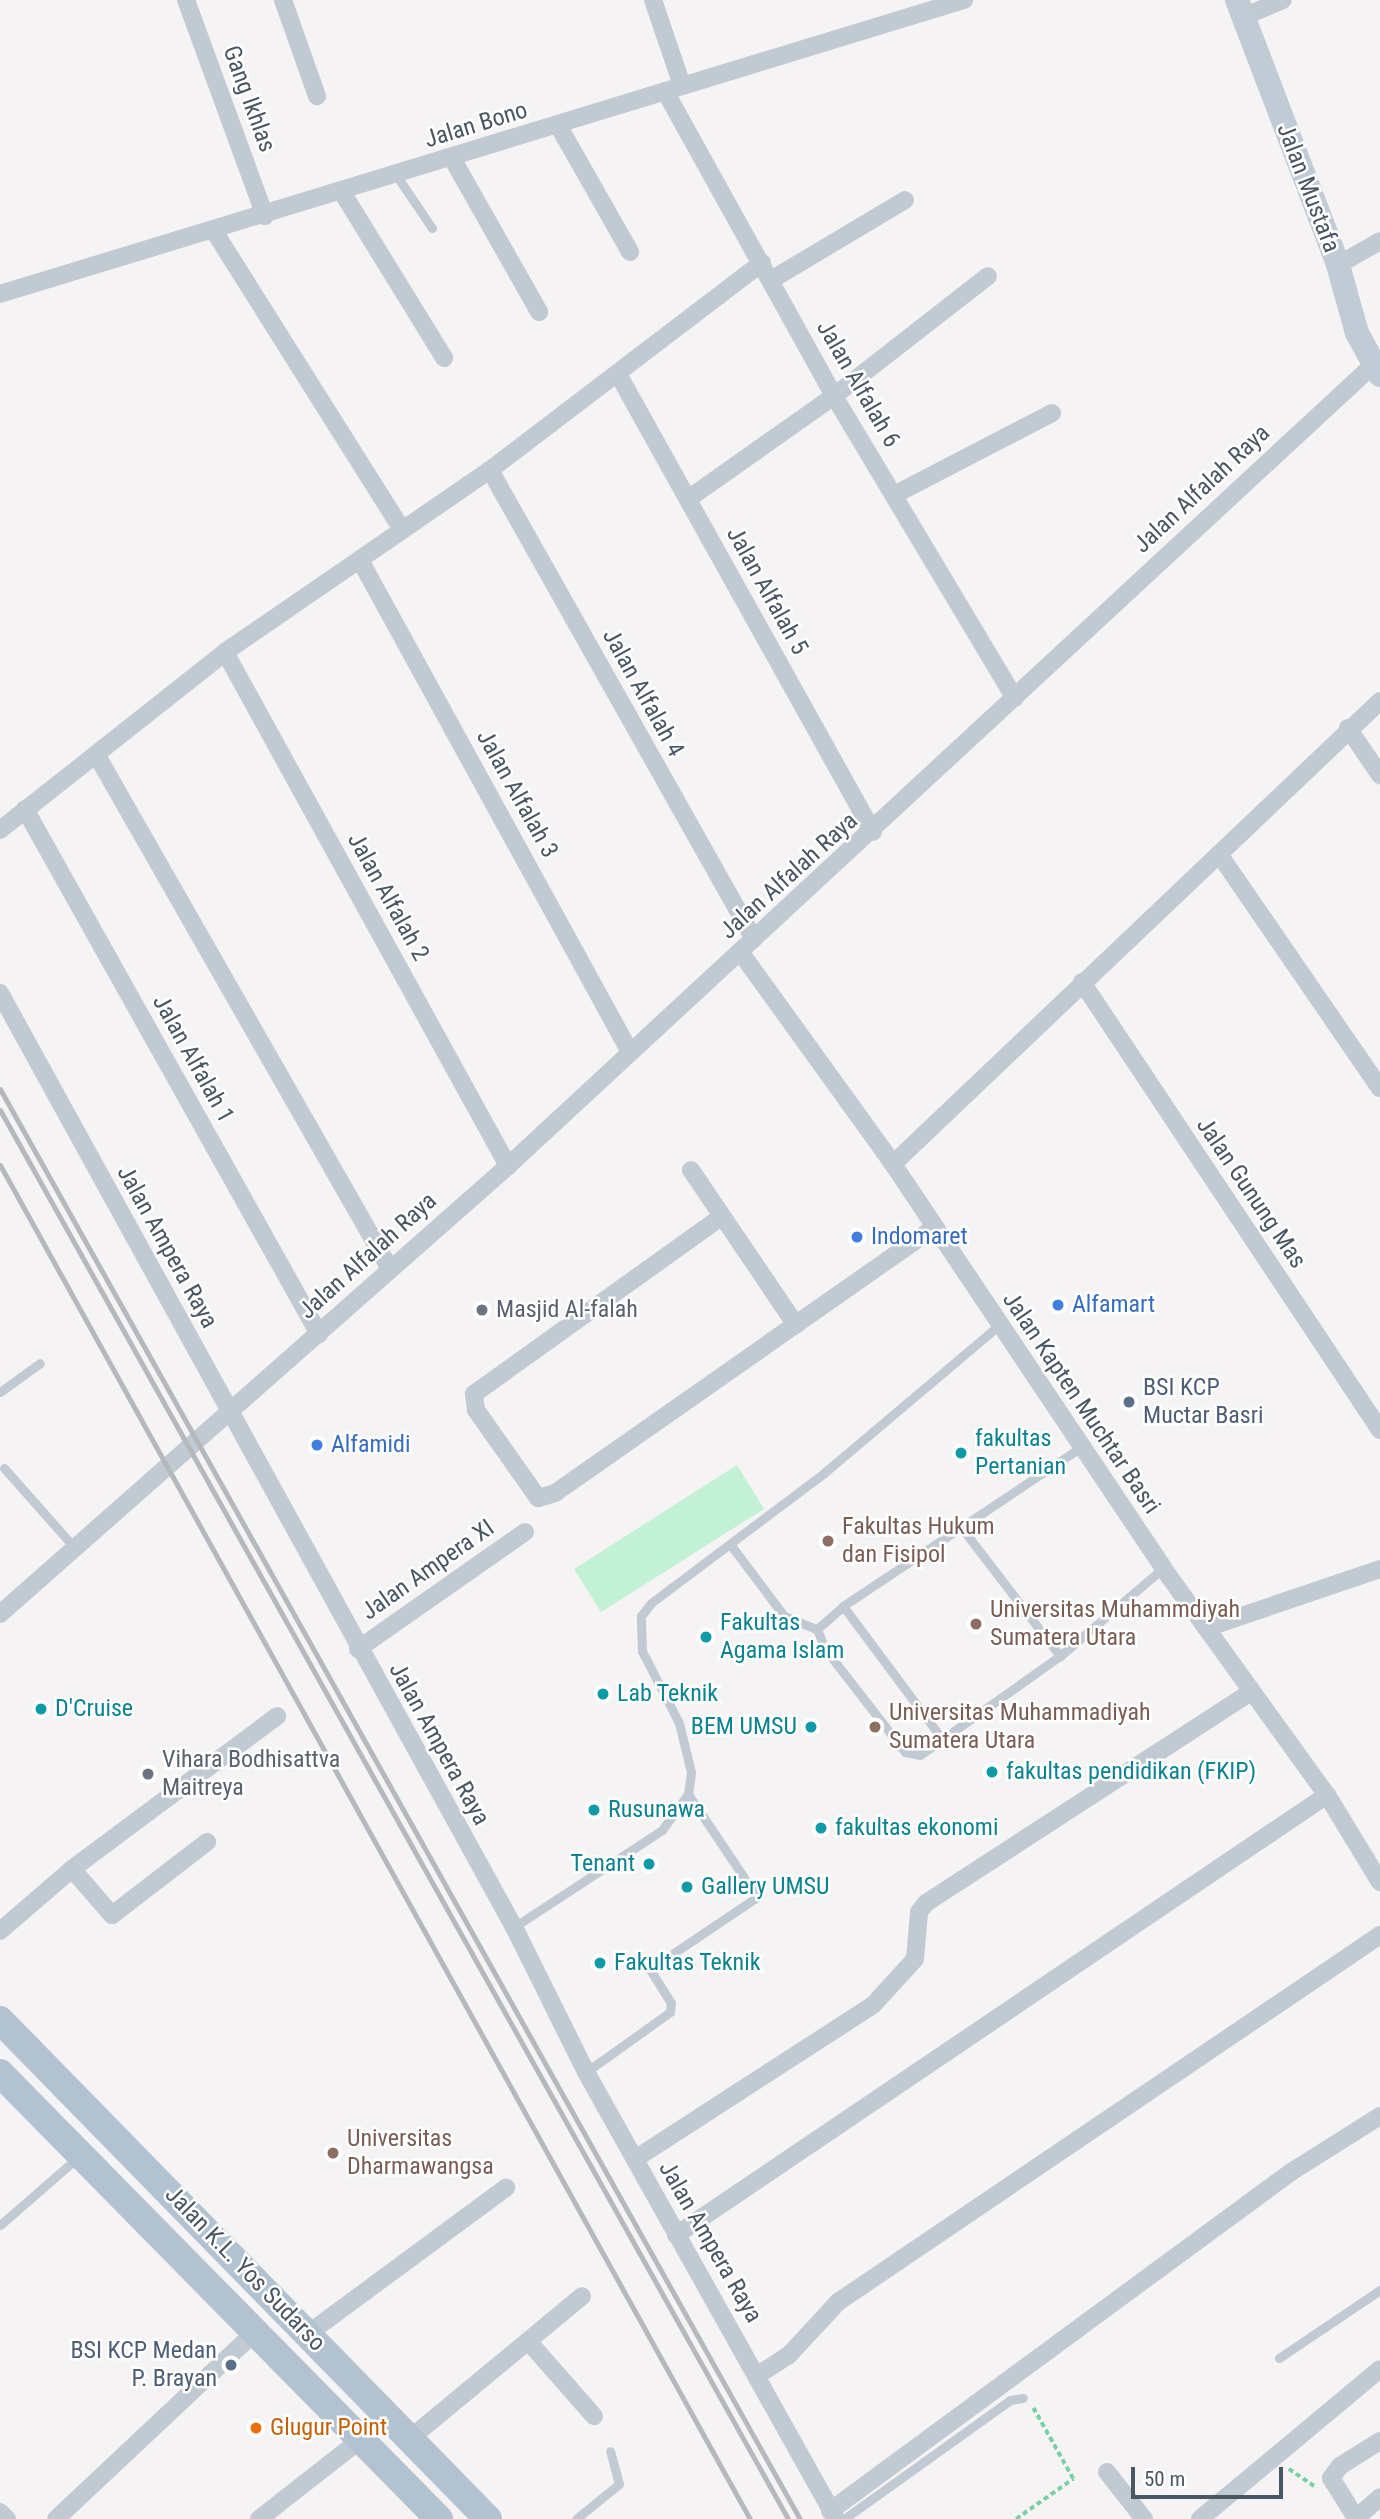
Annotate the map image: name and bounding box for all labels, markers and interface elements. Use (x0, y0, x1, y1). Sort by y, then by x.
street label: Gang Ikhlas (216, 42, 282, 156)
street label: Jalan Bono (421, 96, 531, 154)
street label: Jalan Mustafa (1270, 120, 1346, 256)
street label: Jalan Alfalah 6 (810, 315, 906, 453)
street label: Jalan Alfalah Raya (1128, 419, 1276, 559)
street label: Jalan Alfalah 5 (720, 522, 814, 660)
street label: Jalan Alfalah 4 (596, 624, 690, 762)
street label: Jalan Alfalah 3 (470, 725, 564, 863)
street label: Jalan Alfalah Raya (714, 807, 864, 945)
street label: Jalan Alfalah 2 (341, 828, 435, 966)
street label: Jalan Alfalah 1 (146, 990, 240, 1128)
street label: Jalan Gunung Mas (1190, 1112, 1312, 1274)
street label: Jalan Ampera Raya (110, 1161, 224, 1333)
street label: Jalan Alfalah Raya (293, 1187, 443, 1325)
place label: Indomaret (871, 1223, 968, 1251)
marker: Indomaret (849, 1229, 865, 1245)
street label: Jalan Kapten Muchtar Basri (996, 1287, 1166, 1519)
place label: Alfamart (1072, 1291, 1155, 1319)
place label: Masjid Al-falah (496, 1296, 638, 1324)
marker: Alfamart (1050, 1297, 1066, 1313)
marker: Masjid Al-falah (474, 1302, 490, 1318)
place label: BSI KCP Muctar Basri (1143, 1374, 1264, 1430)
marker: BSI KCP Muctar Basri (1121, 1394, 1137, 1410)
place label: fakultas Pertanian (975, 1425, 1066, 1481)
place label: Alfamidi (331, 1431, 410, 1459)
marker: Alfamidi (309, 1437, 325, 1453)
marker: fakultas Pertanian (953, 1445, 969, 1461)
place label: Fakultas Hukum dan Fisipol (842, 1513, 995, 1569)
street label: Jalan Ampera XI (356, 1514, 500, 1626)
marker: Fakultas Hukum dan Fisipol (820, 1533, 836, 1549)
place label: Universitas Muhammdiyah Sumatera Utara (990, 1596, 1240, 1652)
place label: Fakultas Agama Islam (720, 1609, 844, 1665)
marker: Universitas Muhammdiyah Sumatera Utara (968, 1616, 984, 1632)
marker: Fakultas Agama Islam (698, 1629, 714, 1645)
street label: Jalan Ampera Raya (382, 1658, 496, 1830)
place label: Lab Teknik (617, 1680, 719, 1708)
marker: Lab Teknik (595, 1686, 611, 1702)
place label: D'Cruise (55, 1695, 133, 1723)
place label: Universitas Muhammadiyah Sumatera Utara (889, 1699, 1151, 1755)
marker: D'Cruise (33, 1701, 49, 1717)
place label: BEM UMSU (691, 1713, 797, 1741)
marker: BEM UMSU (803, 1719, 819, 1735)
marker: Universitas Muhammadiyah Sumatera Utara (867, 1719, 883, 1735)
place label: Vihara Bodhisattva Maitreya (162, 1746, 340, 1802)
place label: fakultas pendidikan (FKIP) (1006, 1758, 1256, 1786)
marker: fakultas pendidikan (FKIP) (984, 1764, 1000, 1780)
marker: Vihara Bodhisattva Maitreya (140, 1766, 156, 1782)
place label: Rusunawa (608, 1796, 705, 1824)
marker: Rusunawa (586, 1802, 602, 1818)
place label: fakultas ekonomi (835, 1814, 998, 1842)
marker: fakultas ekonomi (813, 1820, 829, 1836)
place label: Tenant (571, 1850, 635, 1878)
marker: Tenant (641, 1856, 657, 1872)
place label: Gallery UMSU (701, 1873, 829, 1901)
marker: Gallery UMSU (679, 1879, 695, 1895)
place label: Fakultas Teknik (614, 1949, 761, 1977)
marker: Fakultas Teknik (592, 1955, 608, 1971)
place label: Universitas Dharmawangsa (347, 2125, 494, 2181)
marker: Universitas Dharmawangsa (325, 2145, 341, 2161)
street label: Jalan Ampera Raya (652, 2156, 768, 2328)
street label: Jalan K.L. Yos Sudarso (159, 2181, 331, 2357)
place label: BSI KCP Medan P. Brayan (70, 2337, 217, 2393)
marker: BSI KCP Medan P. Brayan (223, 2357, 239, 2373)
place label: Glugur Point (270, 2414, 387, 2442)
marker: Glugur Point (248, 2420, 264, 2436)
scale bar (1135, 2452, 1287, 2496)
text: 50 m (1144, 2467, 1185, 2491)

